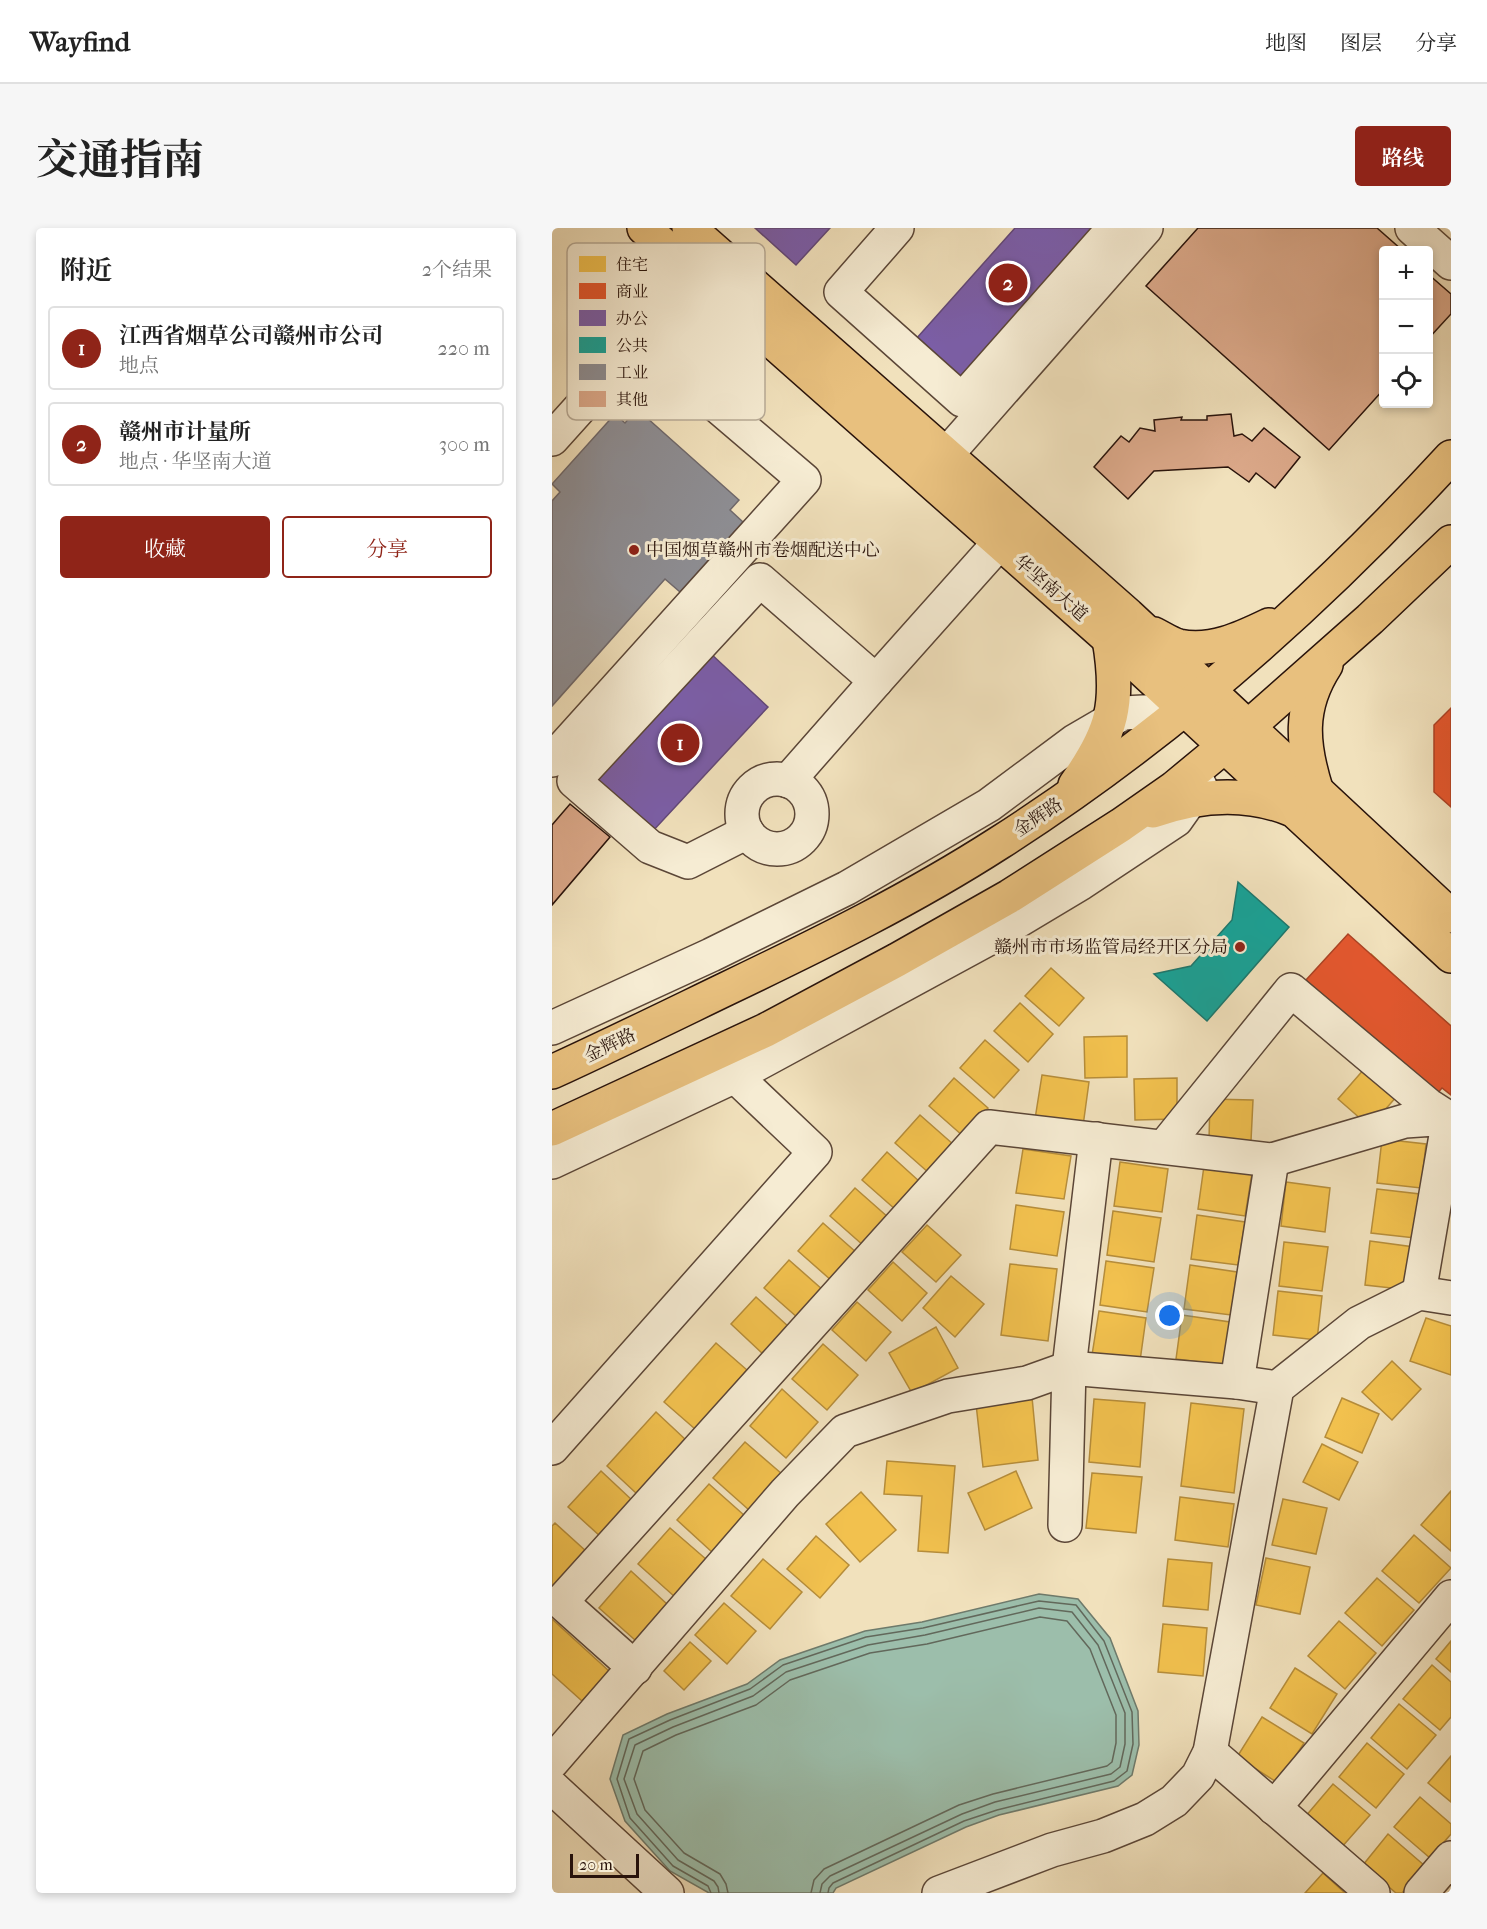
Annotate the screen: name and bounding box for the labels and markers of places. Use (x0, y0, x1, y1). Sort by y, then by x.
pin: 2 (988, 260, 1028, 306)
place label: 中国烟草赣州市卷烟配送中心 (646, 540, 880, 561)
marker: 中国烟草赣州市卷烟配送中心 (627, 543, 641, 557)
pin: 1 (660, 720, 700, 766)
place label: 赣州市市场监管局经开区分局 (994, 937, 1228, 958)
marker: 赣州市市场监管局经开区分局 (1233, 940, 1247, 954)

